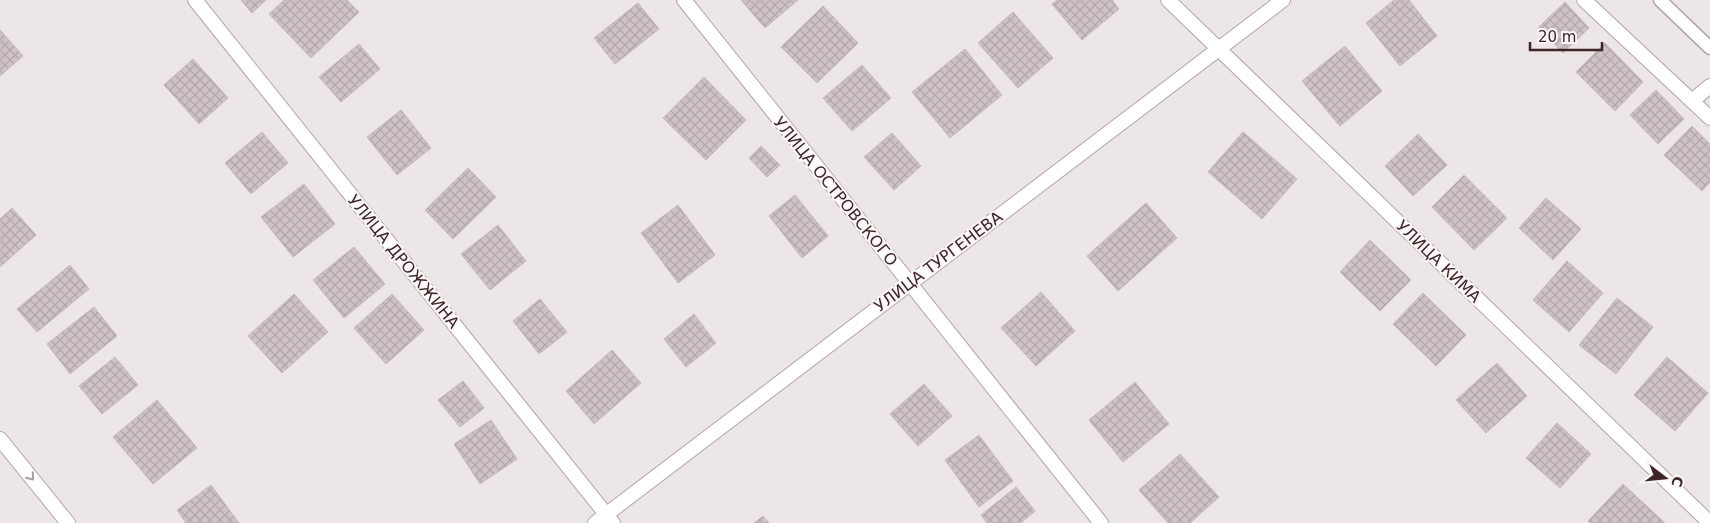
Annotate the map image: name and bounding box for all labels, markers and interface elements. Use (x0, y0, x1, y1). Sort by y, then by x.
scale bar (1530, 20, 1602, 52)
text: 20 m (1538, 28, 1576, 46)
street label: УЛИЦА ОСТРОВСКОГО (770, 113, 902, 270)
street label: УЛИЦА ДРОЖЖИНА (344, 191, 463, 332)
street label: УЛИЦА ТУРГЕНЕВА (871, 207, 1006, 316)
street label: УЛИЦА КИМА (1392, 216, 1485, 307)
north arrow (1640, 453, 1690, 503)
one-way arrow (25, 471, 33, 480)
text: С (1668, 474, 1687, 489)

